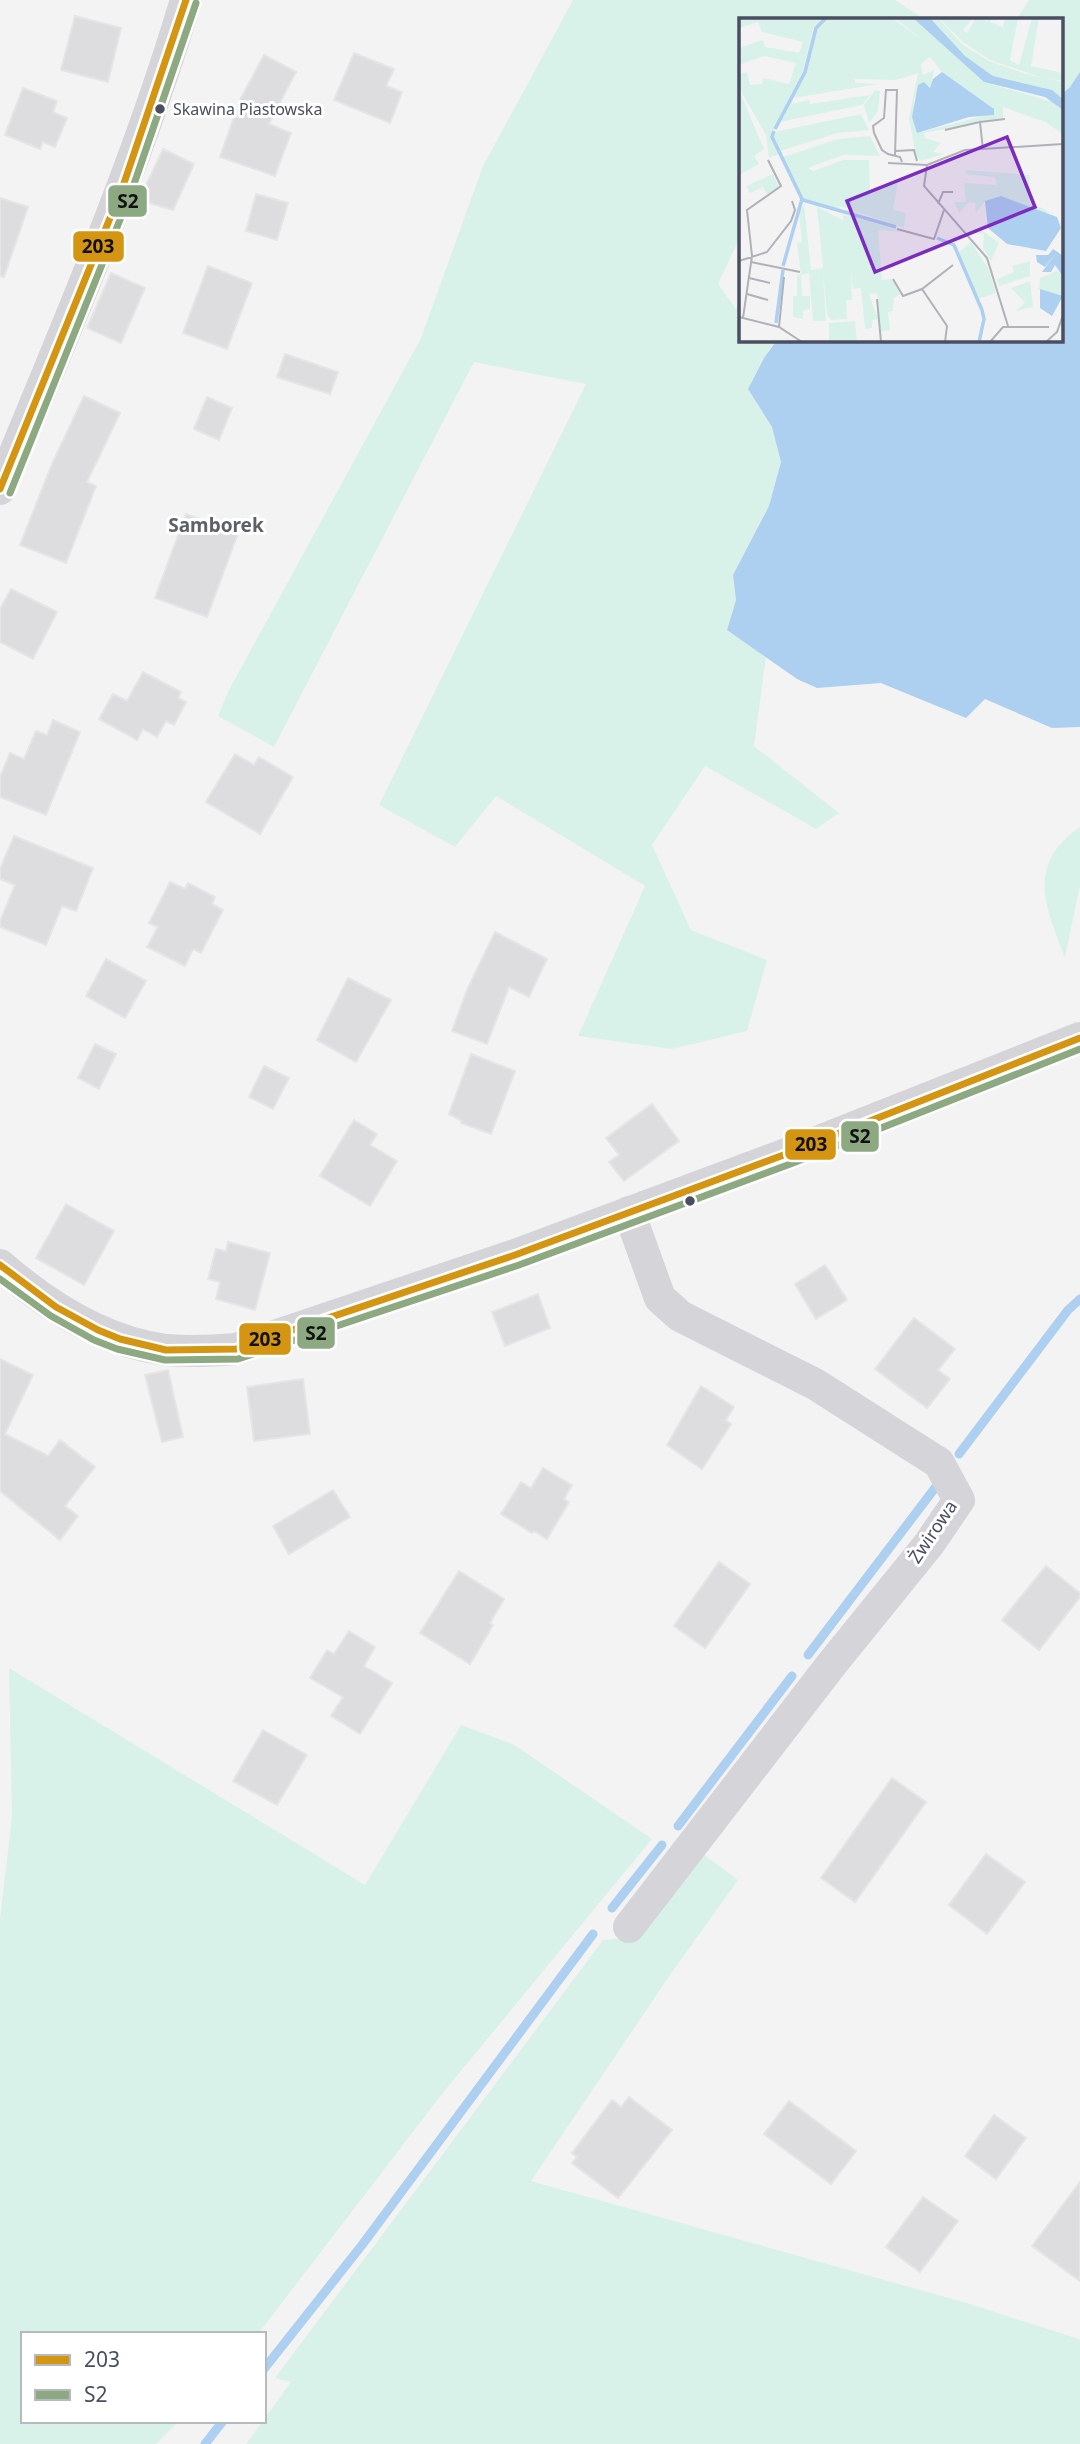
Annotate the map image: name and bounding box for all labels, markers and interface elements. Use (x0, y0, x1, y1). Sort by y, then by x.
inset map (739, 18, 1062, 341)
place label: Skawina Piastowska (173, 98, 322, 120)
marker: Skawina Piastowska (153, 102, 167, 116)
line badge: S2 (107, 184, 148, 218)
text: S2 (117, 188, 139, 214)
line badge: 203 (72, 230, 125, 263)
text: 203 (82, 233, 114, 259)
district label: Samborek (168, 512, 264, 538)
line badge: S2 (840, 1120, 880, 1153)
text: S2 (849, 1123, 871, 1149)
line badge: 203 (784, 1128, 837, 1161)
text: 203 (795, 1131, 827, 1157)
unlabelled marker (683, 1194, 697, 1208)
line badge: S2 (296, 1316, 336, 1350)
text: S2 (305, 1320, 327, 1346)
line badge: 203 (238, 1322, 292, 1356)
text: 203 (249, 1326, 281, 1352)
street label: Żwirowa (902, 1495, 962, 1568)
legend (21, 2332, 266, 2423)
text: 203 (84, 2345, 120, 2373)
text: S2 (84, 2380, 108, 2408)

